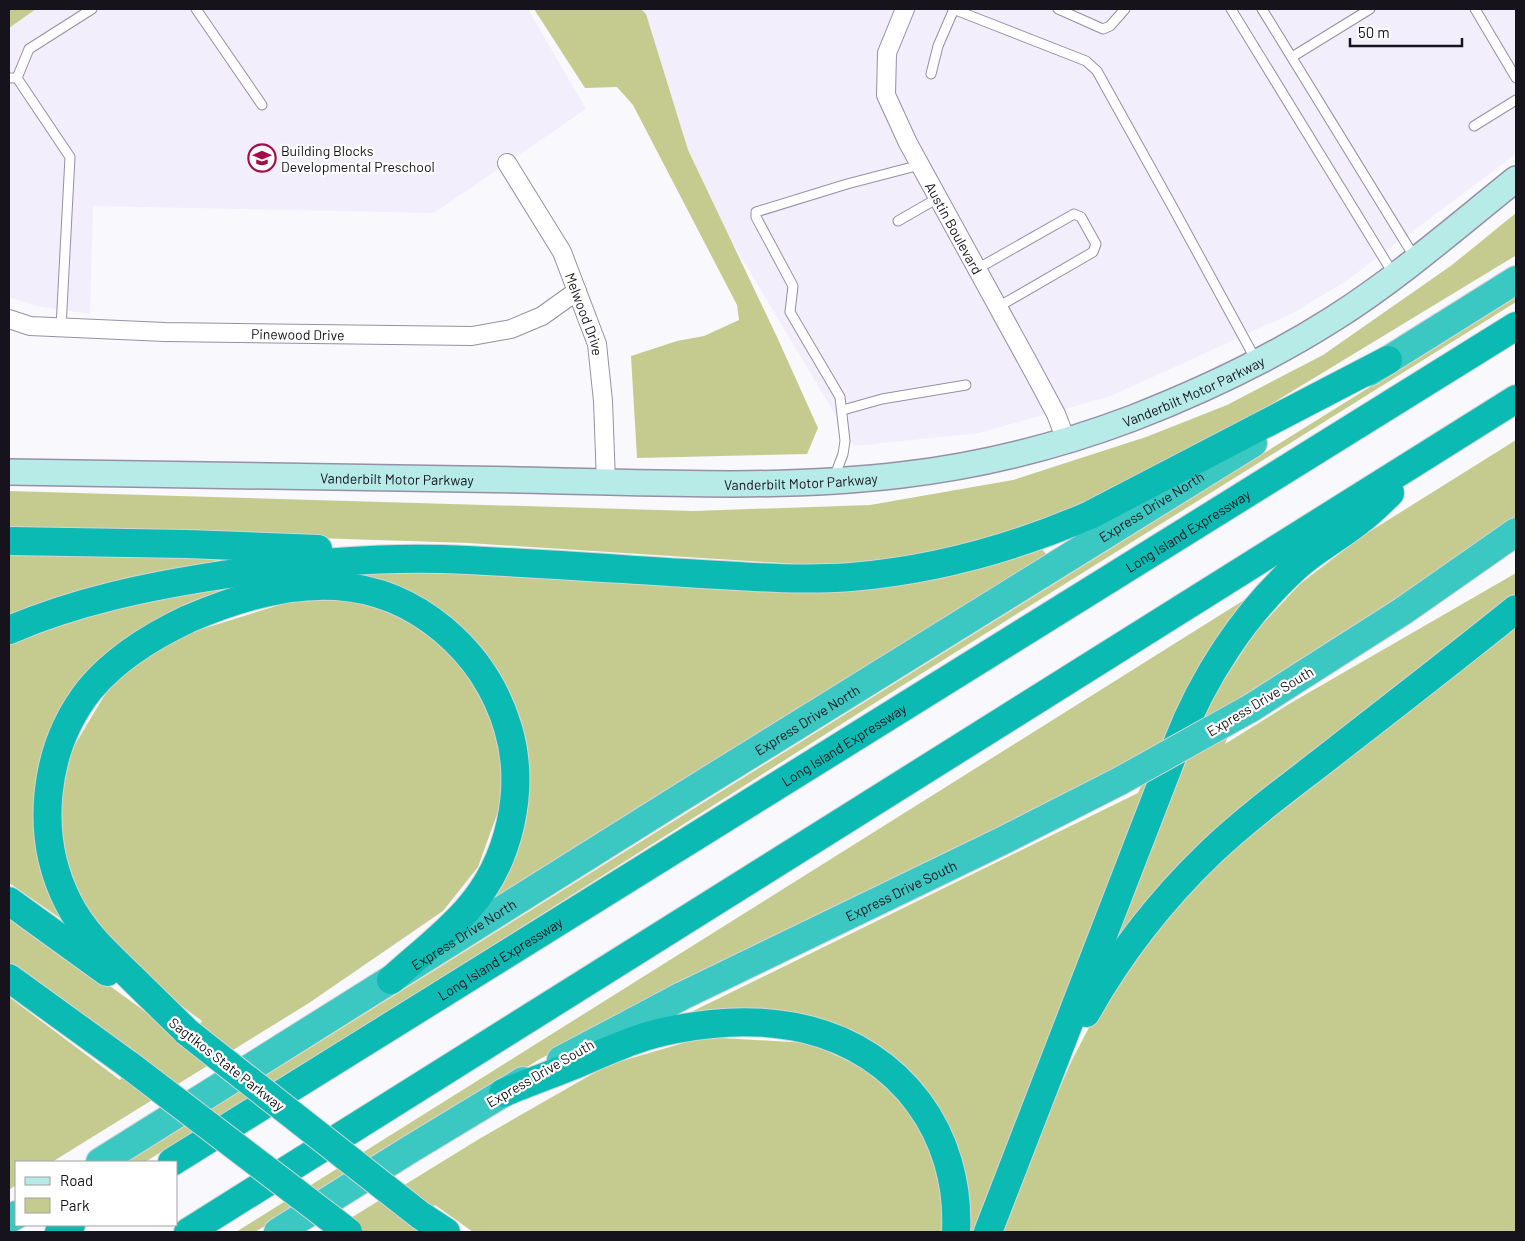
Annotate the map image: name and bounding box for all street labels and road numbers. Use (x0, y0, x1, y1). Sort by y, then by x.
street label: Austin Boulevard (922, 179, 987, 277)
street label: Melwood Drive (562, 270, 607, 357)
street label: Pinewood Drive (251, 325, 345, 343)
street label: Vanderbilt Motor Parkway (1120, 351, 1268, 430)
street label: Express Drive North (1095, 467, 1207, 545)
street label: Vanderbilt Motor Parkway (320, 469, 475, 488)
street label: Vanderbilt Motor Parkway (724, 469, 879, 492)
street label: Long Island Expressway (1122, 485, 1254, 575)
street label: Express Drive South (1204, 662, 1316, 740)
street label: Express Drive North (751, 680, 863, 758)
street label: Long Island Expressway (778, 699, 910, 789)
street label: Express Drive South (842, 856, 959, 924)
street label: Express Drive North (408, 895, 519, 973)
street label: Long Island Expressway (434, 913, 566, 1003)
street label: Sagtikos State Parkway (166, 1014, 289, 1115)
street label: Express Drive South (483, 1035, 597, 1111)

